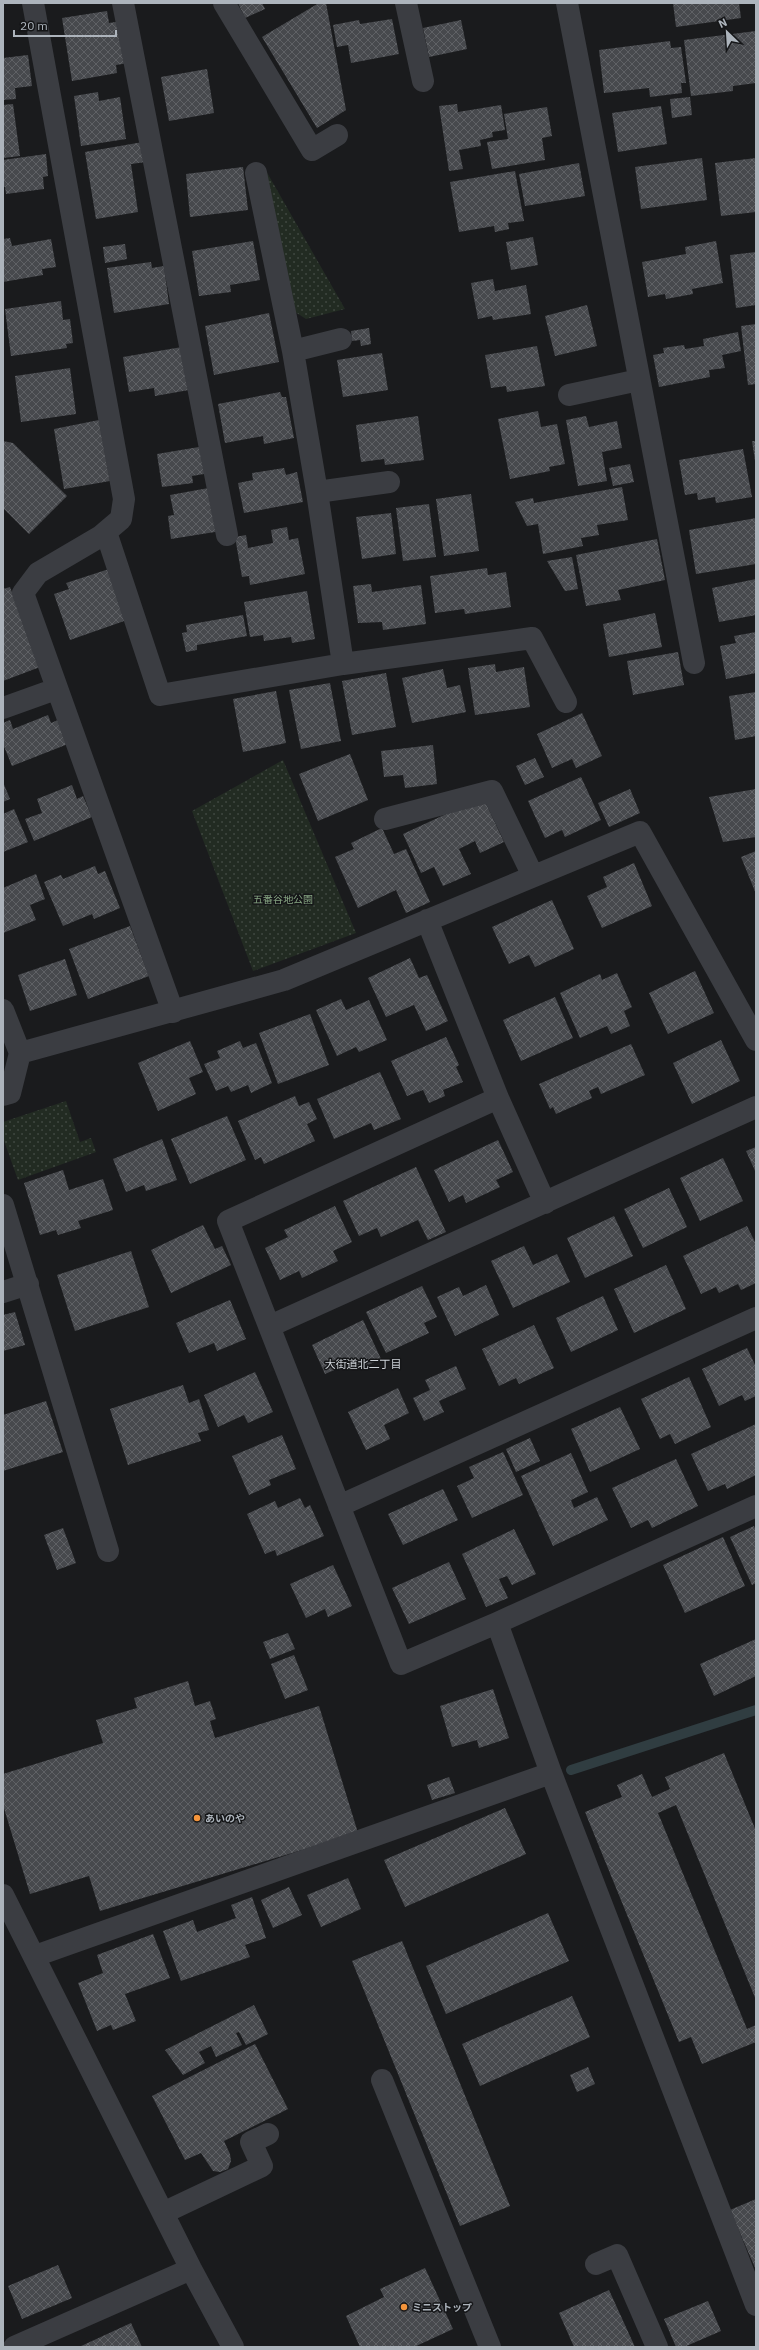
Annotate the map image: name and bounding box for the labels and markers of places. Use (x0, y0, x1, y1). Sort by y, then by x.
place label: あいのや (205, 1812, 245, 1825)
marker: あいのや (192, 1813, 202, 1823)
place label: ミニストップ (412, 2301, 472, 2314)
marker: ミニストップ (399, 2302, 409, 2312)

